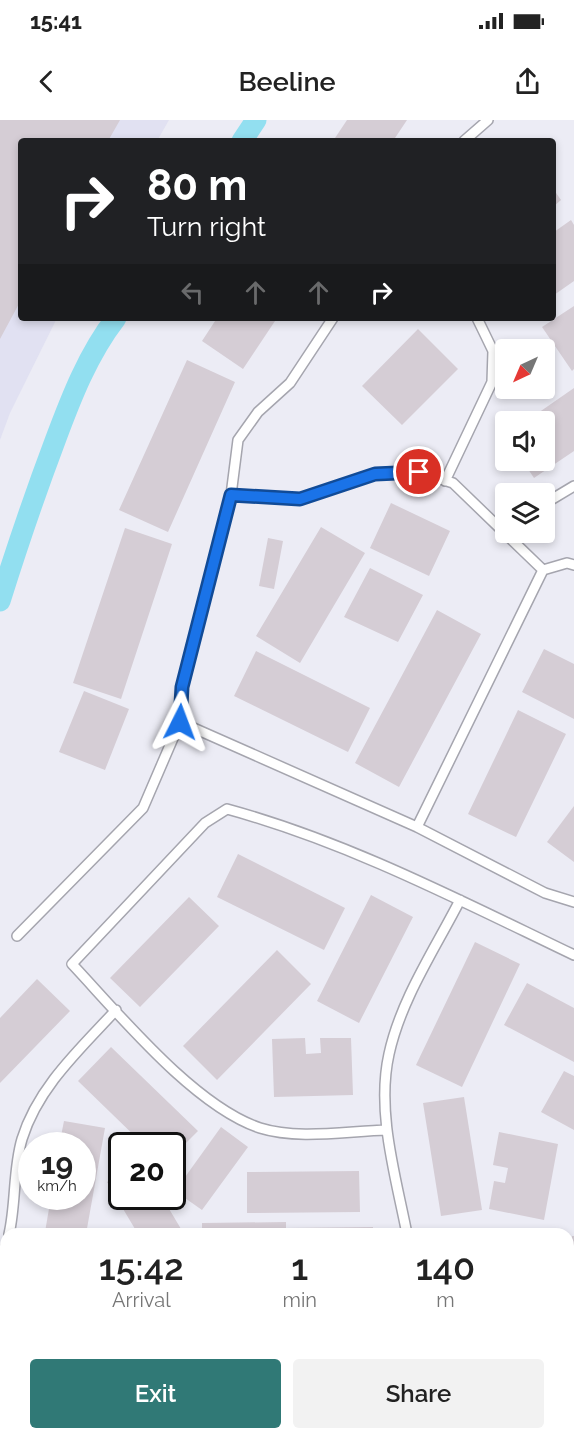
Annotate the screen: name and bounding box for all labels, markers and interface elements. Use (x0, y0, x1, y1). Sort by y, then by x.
text: 15:41 (30, 8, 82, 34)
icon: back (30, 65, 63, 98)
icon: share (511, 65, 544, 98)
text: Beeline (238, 66, 336, 97)
text: 80 m (147, 161, 247, 210)
icon: right (48, 162, 126, 240)
text: Turn right (147, 211, 266, 242)
icon: left (176, 276, 209, 309)
icon: ahead (239, 276, 272, 309)
icon: ahead (302, 276, 335, 309)
icon: right (365, 276, 398, 309)
north arrow (495, 339, 555, 399)
map controls (495, 339, 555, 543)
button: sound (495, 411, 555, 471)
pin (393, 446, 444, 497)
icon: arrive (402, 455, 435, 488)
button: layers (495, 483, 555, 543)
position arrow (148, 690, 212, 754)
speed limit sign: 20 (108, 1132, 186, 1210)
text: 19 (41, 1146, 73, 1181)
text: km/h (37, 1177, 77, 1195)
text: 15:42 (99, 1246, 184, 1288)
text: 1 (291, 1246, 308, 1288)
text: 140 (416, 1246, 475, 1288)
text: Arrival (112, 1288, 171, 1312)
text: min (283, 1288, 317, 1312)
text: m (436, 1288, 455, 1312)
button: Exit (30, 1359, 281, 1428)
button: Share (293, 1359, 544, 1428)

